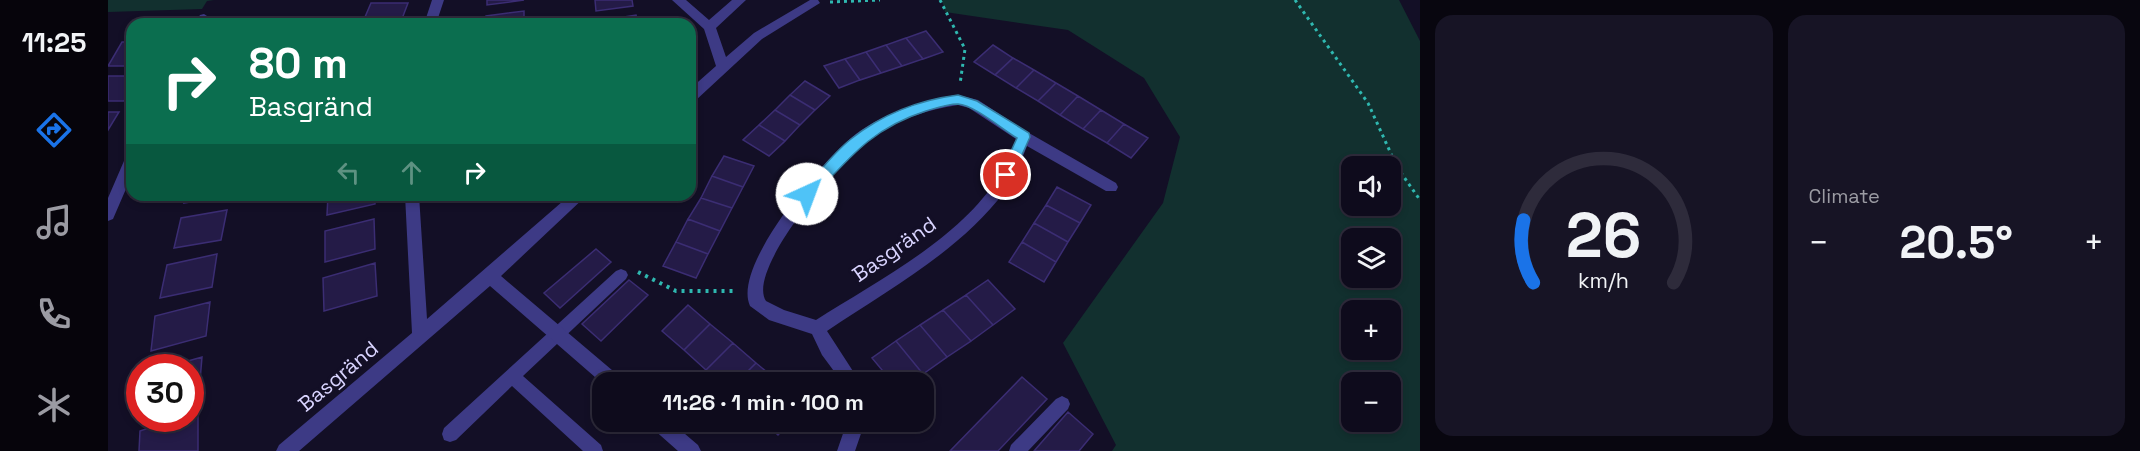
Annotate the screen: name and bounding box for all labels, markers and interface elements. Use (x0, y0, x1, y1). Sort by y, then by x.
text: 11:25 (22, 25, 86, 60)
text: 80 m (249, 37, 348, 90)
icon: right (150, 42, 228, 120)
text: Basgränd (249, 89, 373, 124)
icon: directions (33, 109, 75, 151)
pin (980, 149, 1031, 200)
icon: left (332, 156, 365, 189)
icon: ahead (395, 156, 428, 189)
icon: right (458, 156, 491, 189)
map controls (1341, 156, 1401, 432)
button: sound (1341, 156, 1401, 216)
icon: arrive (989, 158, 1022, 191)
position arrow (775, 162, 839, 226)
text: Climate (1809, 183, 1880, 209)
text: 26 (1566, 196, 1642, 275)
icon: music (33, 201, 75, 243)
street label: Basgränd (847, 210, 941, 288)
text: 20.5° (1900, 214, 2013, 271)
text: − (1809, 222, 1829, 264)
text: + (2084, 222, 2104, 264)
button: layers (1341, 228, 1401, 288)
text: km/h (1578, 267, 1629, 294)
icon: phone (33, 293, 75, 335)
button: + (1341, 300, 1401, 360)
street label: Basgränd (292, 335, 384, 417)
speed limit sign: 30 (126, 354, 204, 432)
button: − (1341, 372, 1401, 432)
icon: climate (33, 384, 75, 426)
text: 11:26 · 1 min · 100 m (662, 388, 864, 416)

